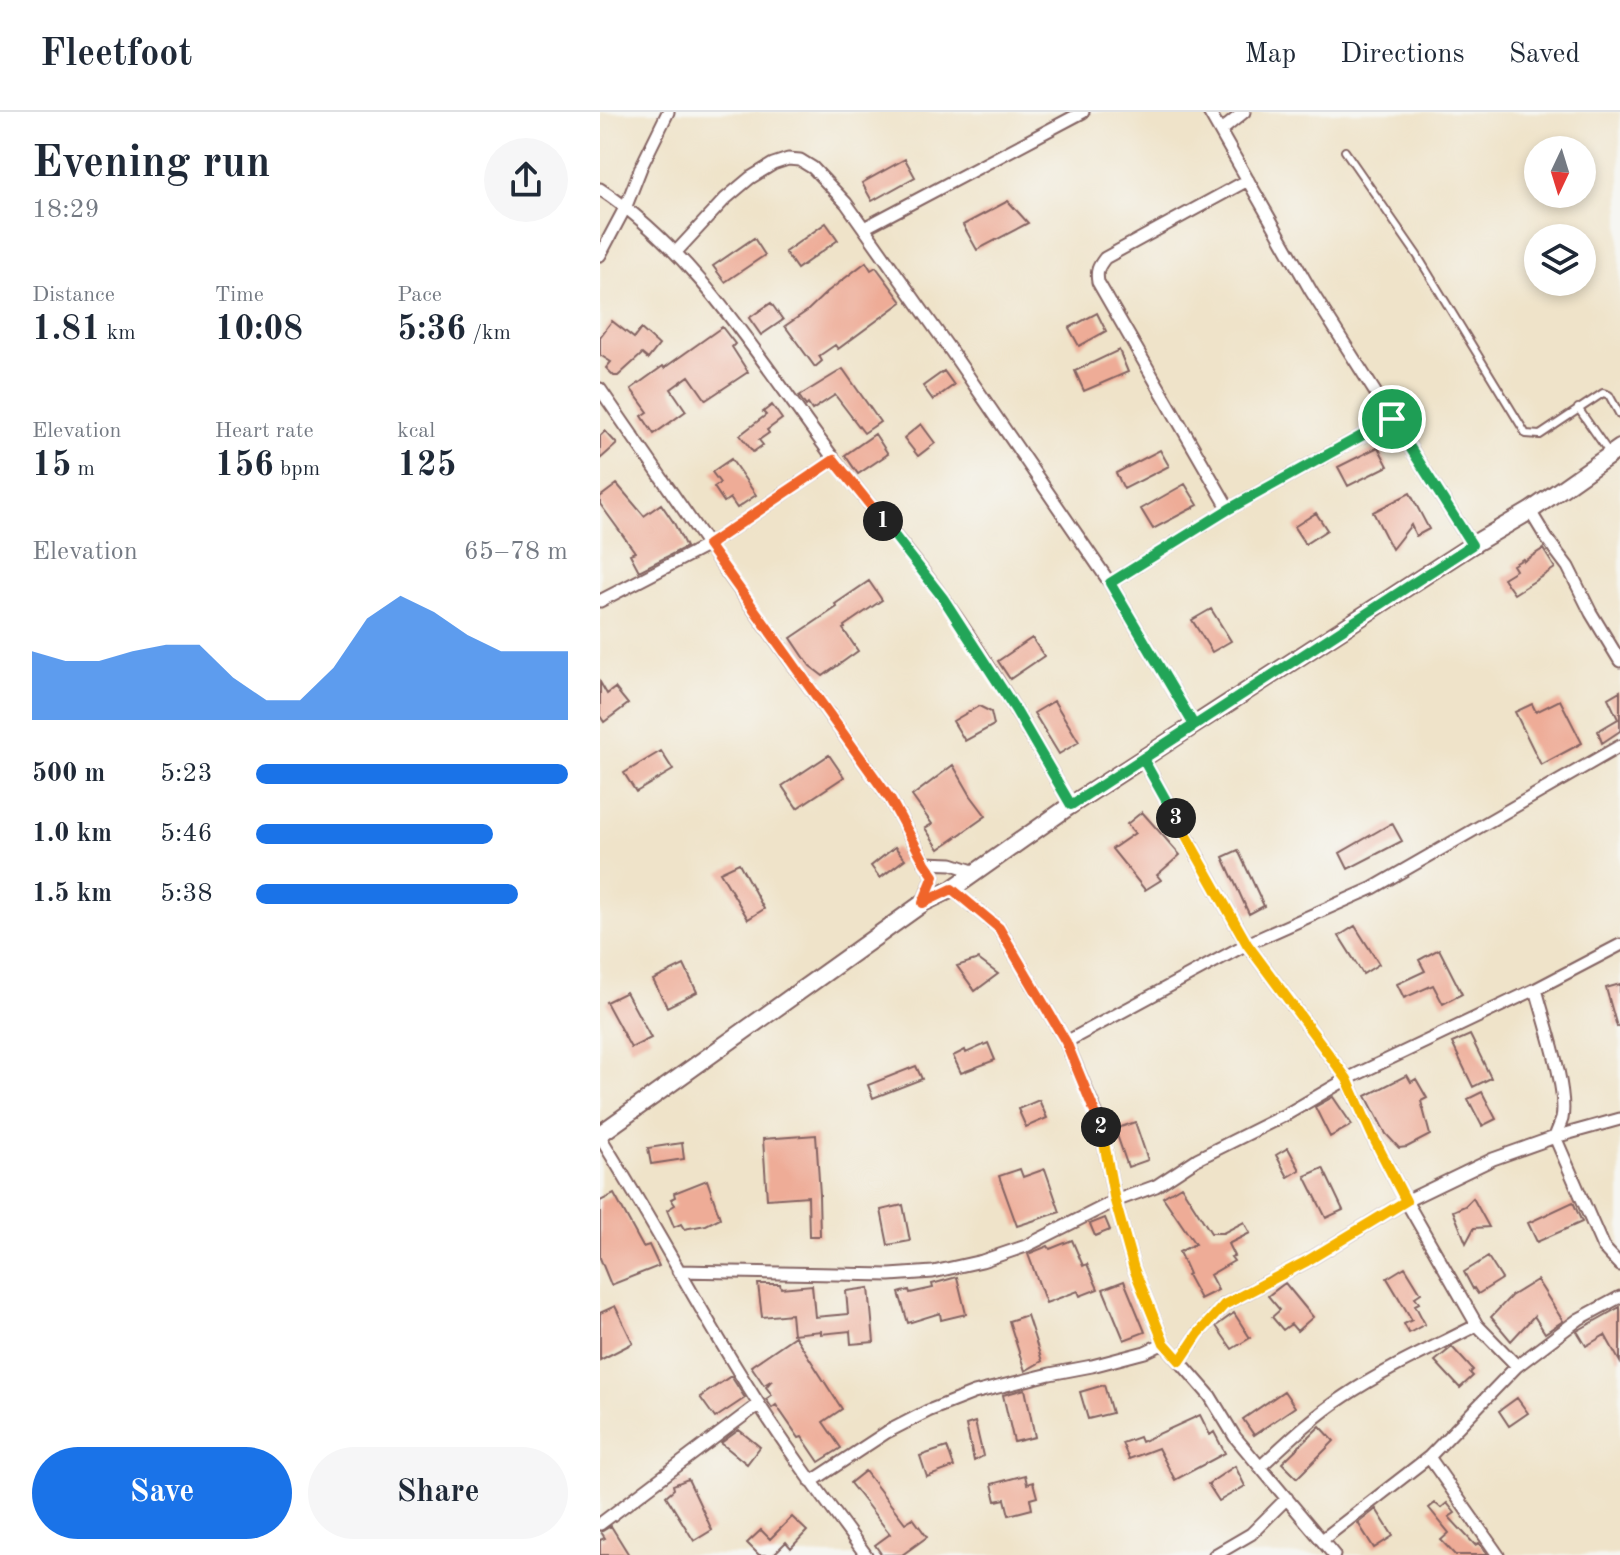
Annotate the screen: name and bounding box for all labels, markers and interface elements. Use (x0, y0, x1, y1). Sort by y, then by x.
text: Fleetfoot (40, 36, 192, 74)
text: Map (1244, 41, 1296, 69)
text: Directions (1340, 41, 1465, 69)
text: Saved (1509, 41, 1580, 69)
north arrow (1524, 136, 1596, 208)
map controls (1524, 136, 1596, 296)
button: share (484, 138, 568, 222)
text: Evening run (32, 142, 270, 186)
text: 18:29 (32, 197, 100, 223)
button: layers (1524, 224, 1596, 296)
text: Distance (32, 284, 115, 306)
text: Time (215, 284, 264, 306)
text: Pace (397, 284, 442, 306)
text: 1.81 (32, 313, 101, 347)
text: 10:08 (215, 313, 303, 347)
text: 5:36 (397, 313, 466, 347)
text: km (101, 322, 136, 344)
text: /km (466, 322, 511, 344)
pin (1358, 385, 1426, 453)
icon: arrive (1370, 397, 1414, 441)
text: Elevation (32, 420, 122, 442)
text: Heart rate (215, 420, 314, 442)
text: kcal (397, 420, 435, 442)
text: 15 (32, 449, 71, 483)
text: 156 (215, 449, 274, 483)
text: 125 (397, 449, 457, 483)
text: m (71, 458, 95, 480)
text: bpm (274, 458, 320, 480)
pin: 1 (863, 501, 903, 541)
text: 1 (877, 510, 889, 532)
text: Elevation (32, 539, 138, 565)
text: 65–78 m (464, 539, 568, 565)
text: 500 m (32, 761, 105, 787)
text: 5:23 (160, 761, 213, 787)
pin: 3 (1156, 798, 1196, 838)
text: 3 (1170, 807, 1182, 829)
text: 1.0 km (32, 821, 112, 847)
text: 5:46 (160, 821, 213, 847)
text: 1.5 km (32, 881, 112, 907)
text: 5:38 (160, 881, 213, 907)
pin: 2 (1081, 1107, 1121, 1147)
text: 2 (1095, 1116, 1107, 1138)
button: Save (32, 1447, 292, 1539)
button: Share (308, 1447, 568, 1539)

